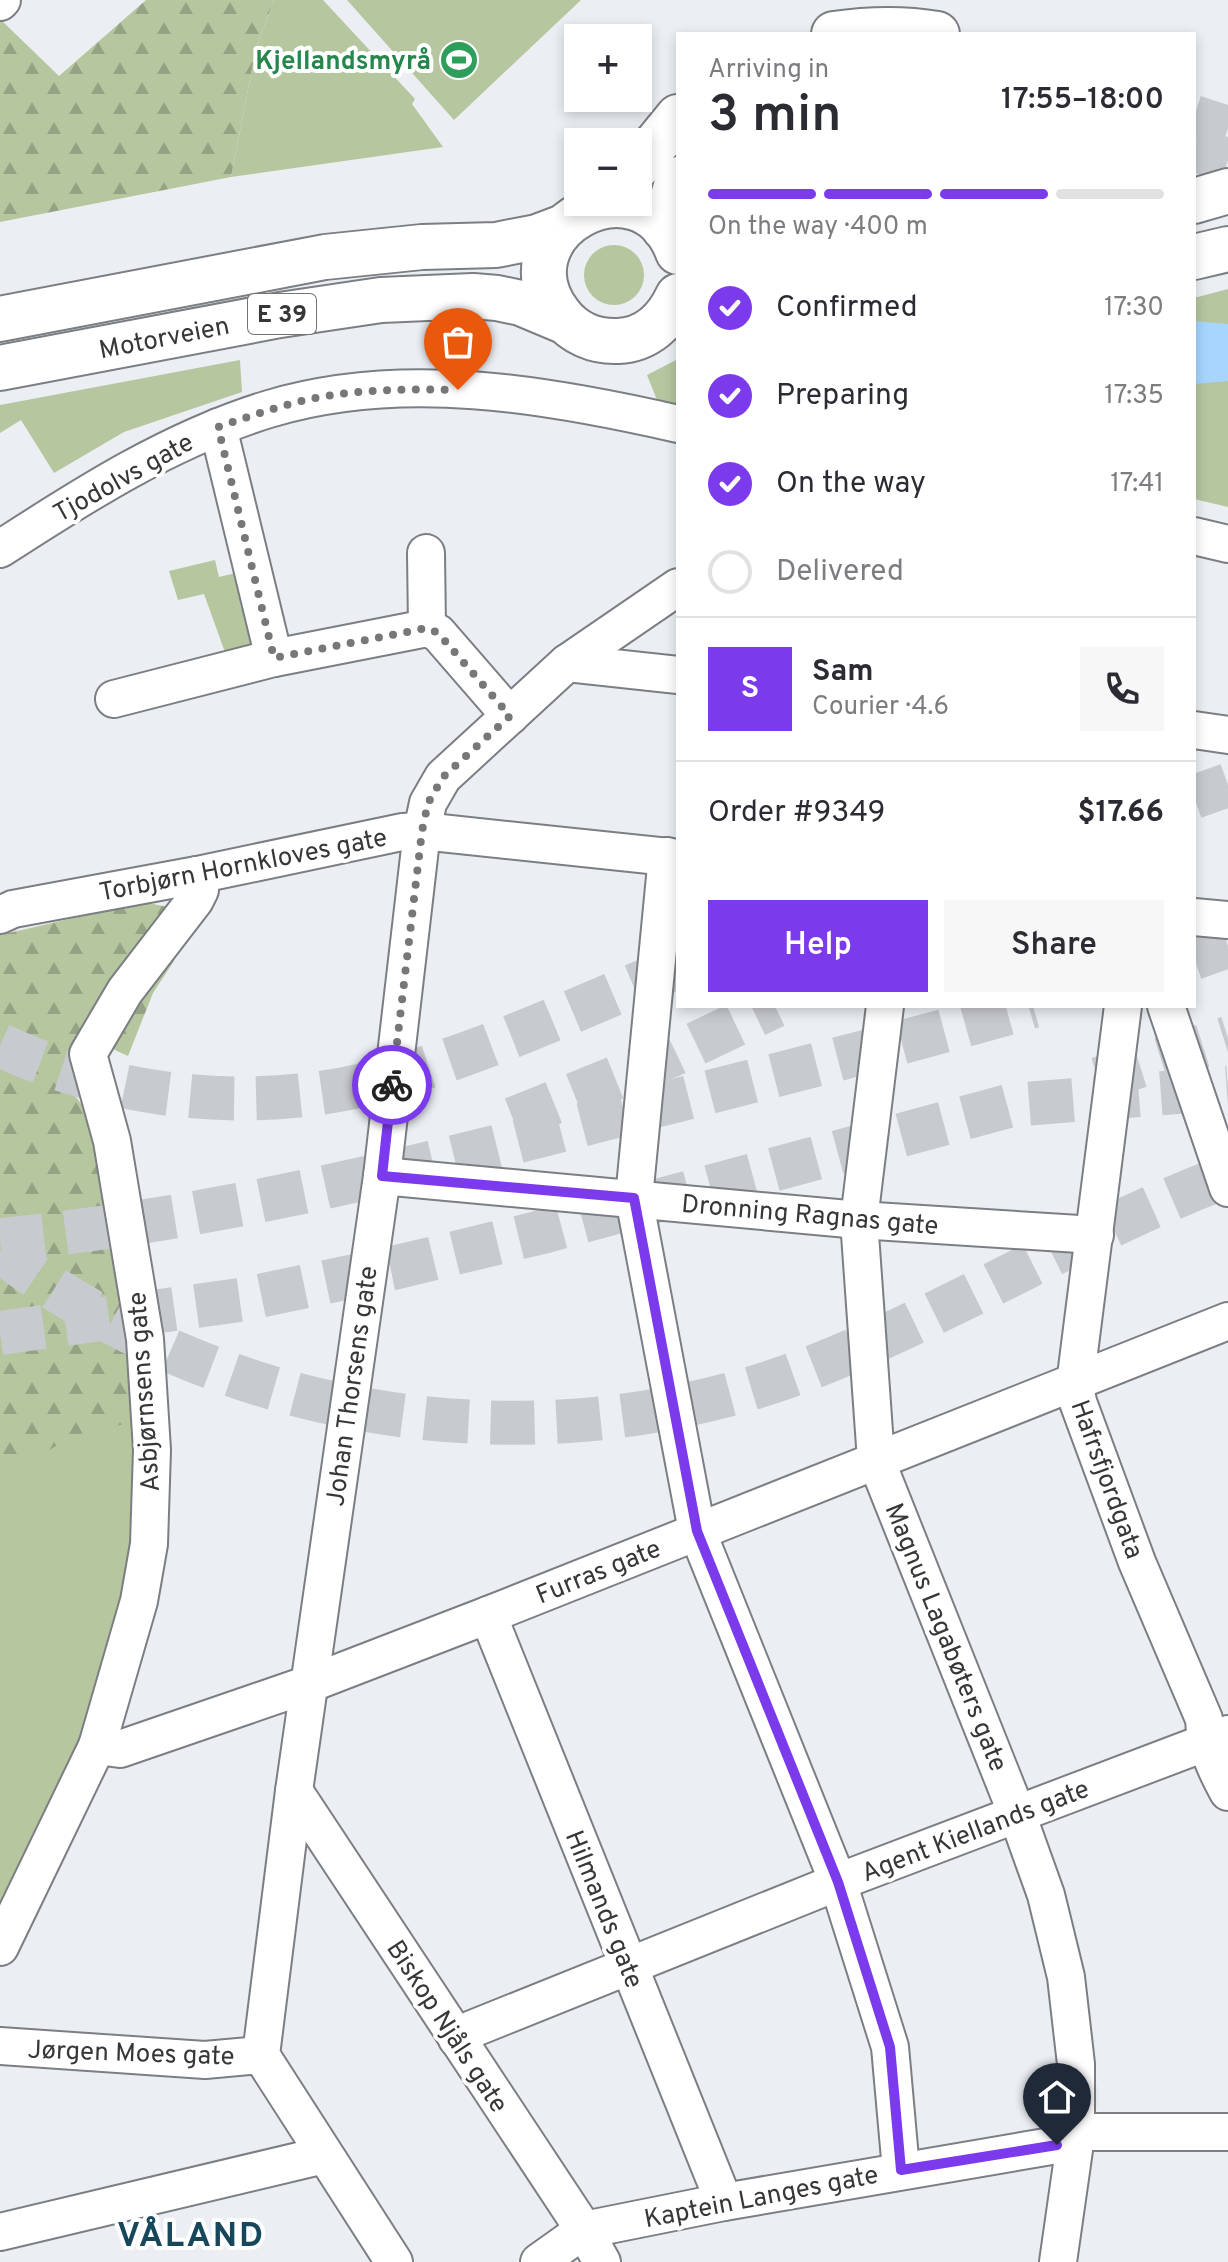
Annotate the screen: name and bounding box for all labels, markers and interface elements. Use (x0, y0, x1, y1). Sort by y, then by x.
map controls (564, 24, 652, 216)
button: + (564, 24, 652, 112)
sports icon: Kjellandsmyrå (438, 39, 480, 81)
place label: Kjellandsmyrå (255, 46, 431, 79)
text: Arriving in (708, 54, 829, 87)
text: 17:55–18:00 (1001, 82, 1164, 119)
text: 3 min (708, 84, 841, 150)
button: − (564, 128, 652, 216)
text: On the way · 400 m (708, 211, 928, 244)
icon: check (708, 286, 752, 330)
text: Confirmed (776, 290, 918, 327)
text: 17:30 (1104, 292, 1164, 325)
road number: E 39 (248, 294, 316, 334)
pin (424, 308, 492, 390)
street label: Motorveien (96, 311, 232, 368)
icon: bag (436, 320, 480, 364)
icon: check (708, 374, 752, 418)
text: Preparing (776, 378, 909, 415)
text: 17:35 (1104, 380, 1164, 413)
street label: Tjodolvs gate (48, 427, 200, 531)
icon: check (708, 462, 752, 506)
text: On the way (776, 466, 926, 503)
text: 17:41 (1110, 468, 1164, 501)
text: Delivered (776, 554, 904, 591)
button: phone (1080, 647, 1164, 731)
text: Sam (812, 654, 874, 691)
text: S (741, 671, 759, 708)
text: Courier · 4.6 (812, 691, 949, 724)
text: Order #9349 (708, 795, 886, 832)
text: $17.66 (1078, 795, 1164, 832)
street label: Torbjørn Hornkloves gate (97, 822, 390, 911)
button: Help (708, 900, 928, 992)
button: Share (944, 900, 1164, 992)
courier (352, 1045, 432, 1125)
icon: bike (370, 1063, 414, 1107)
street label: Dronning Ragnas gate (680, 1189, 940, 1244)
street label: Johan Thorsens gate (320, 1264, 387, 1509)
street label: Asbjørnsens gate (122, 1291, 169, 1493)
street label: Hafrsfjordgata (1062, 1396, 1150, 1564)
street label: Magnus Lagabøters gate (876, 1499, 1014, 1777)
street label: Furras gate (532, 1533, 666, 1613)
street label: Agent Kiellands gate (857, 1774, 1094, 1891)
street label: Hilmands gate (556, 1826, 649, 1994)
street label: Biskop Njåls gate (378, 1935, 514, 2120)
street label: Jørgen Moes gate (27, 2034, 235, 2075)
pin (1023, 2063, 1091, 2145)
icon: home (1035, 2075, 1079, 2119)
street label: Kaptein Langes gate (642, 2160, 881, 2237)
district label: VÅLAND (117, 2216, 265, 2259)

